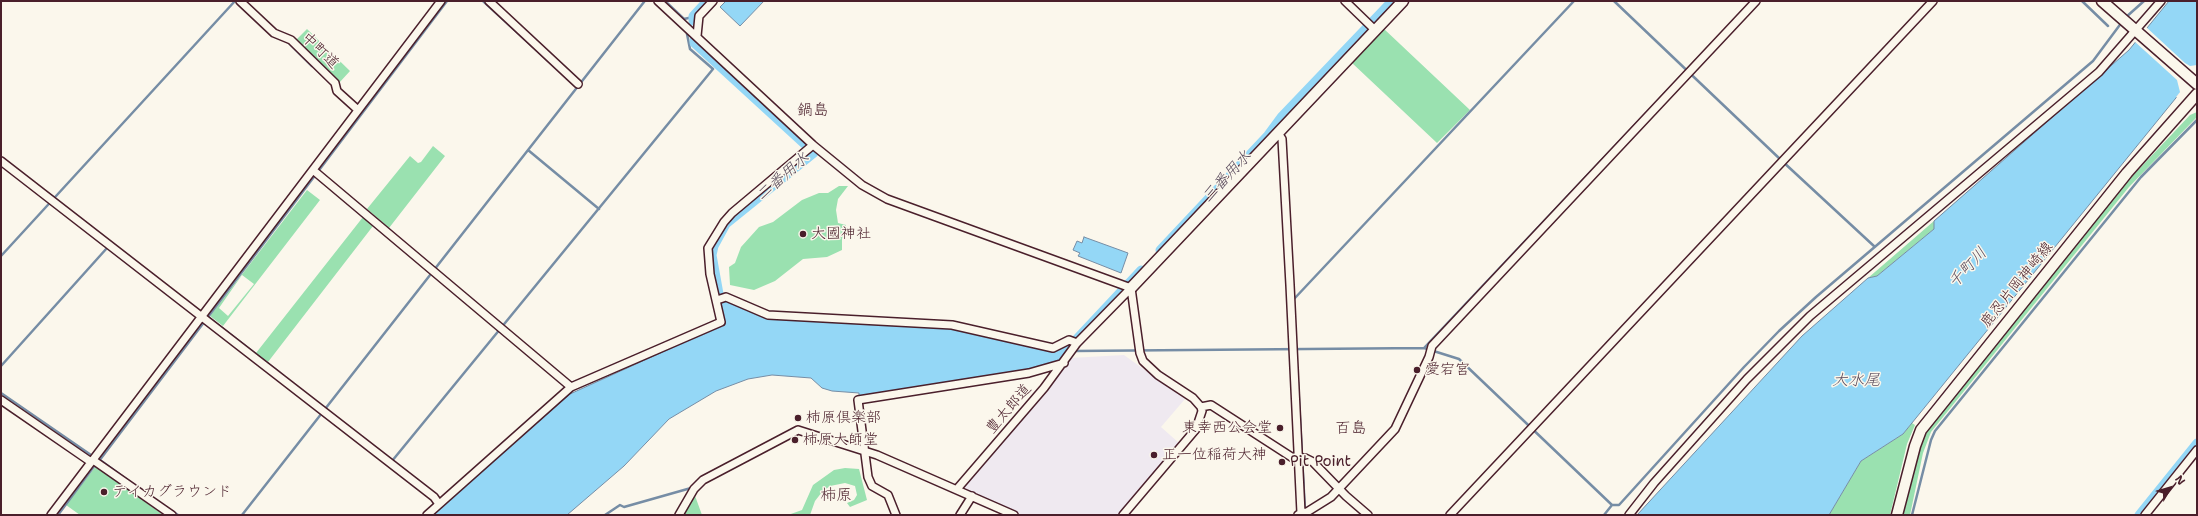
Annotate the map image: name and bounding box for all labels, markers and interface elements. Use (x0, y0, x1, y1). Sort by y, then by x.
street label: 中町道 (298, 29, 342, 73)
district label: 鍋島 (797, 101, 829, 121)
water label: 三番用水 (1198, 147, 1256, 207)
water label: 二番用水 (753, 149, 813, 205)
place label: 大國神社 (811, 225, 871, 243)
marker: 大國神社 (798, 229, 808, 239)
street label: 鹿忍片岡神崎線 (1977, 239, 2057, 331)
water label: 千町川 (1945, 244, 1991, 292)
place label: 愛宕宮 (1425, 361, 1470, 379)
marker: 愛宕宮 (1412, 365, 1422, 375)
water label: 大水尾 (1832, 371, 1880, 391)
street label: 豊太郎道 (983, 380, 1035, 438)
place label: 柿原倶楽部 (806, 409, 881, 427)
marker: 柿原倶楽部 (793, 413, 803, 423)
place label: 東幸西公会堂 (1182, 419, 1272, 437)
district label: 百島 (1335, 419, 1367, 439)
marker: 東幸西公会堂 (1275, 423, 1285, 433)
place label: 柿原大師堂 (803, 431, 878, 449)
marker: 柿原大師堂 (790, 435, 800, 445)
place label: 正一位稲荷大神 (1162, 446, 1267, 464)
marker: 正一位稲荷大神 (1149, 450, 1159, 460)
place label: Pit Point (1290, 453, 1351, 471)
marker: Pit Point (1277, 457, 1287, 467)
north arrow (2150, 468, 2190, 508)
text: N (2171, 472, 2188, 488)
place label: テイカグラウンド (112, 483, 232, 501)
district label: 柿原 (820, 486, 852, 506)
marker: テイカグラウンド (99, 487, 109, 497)

